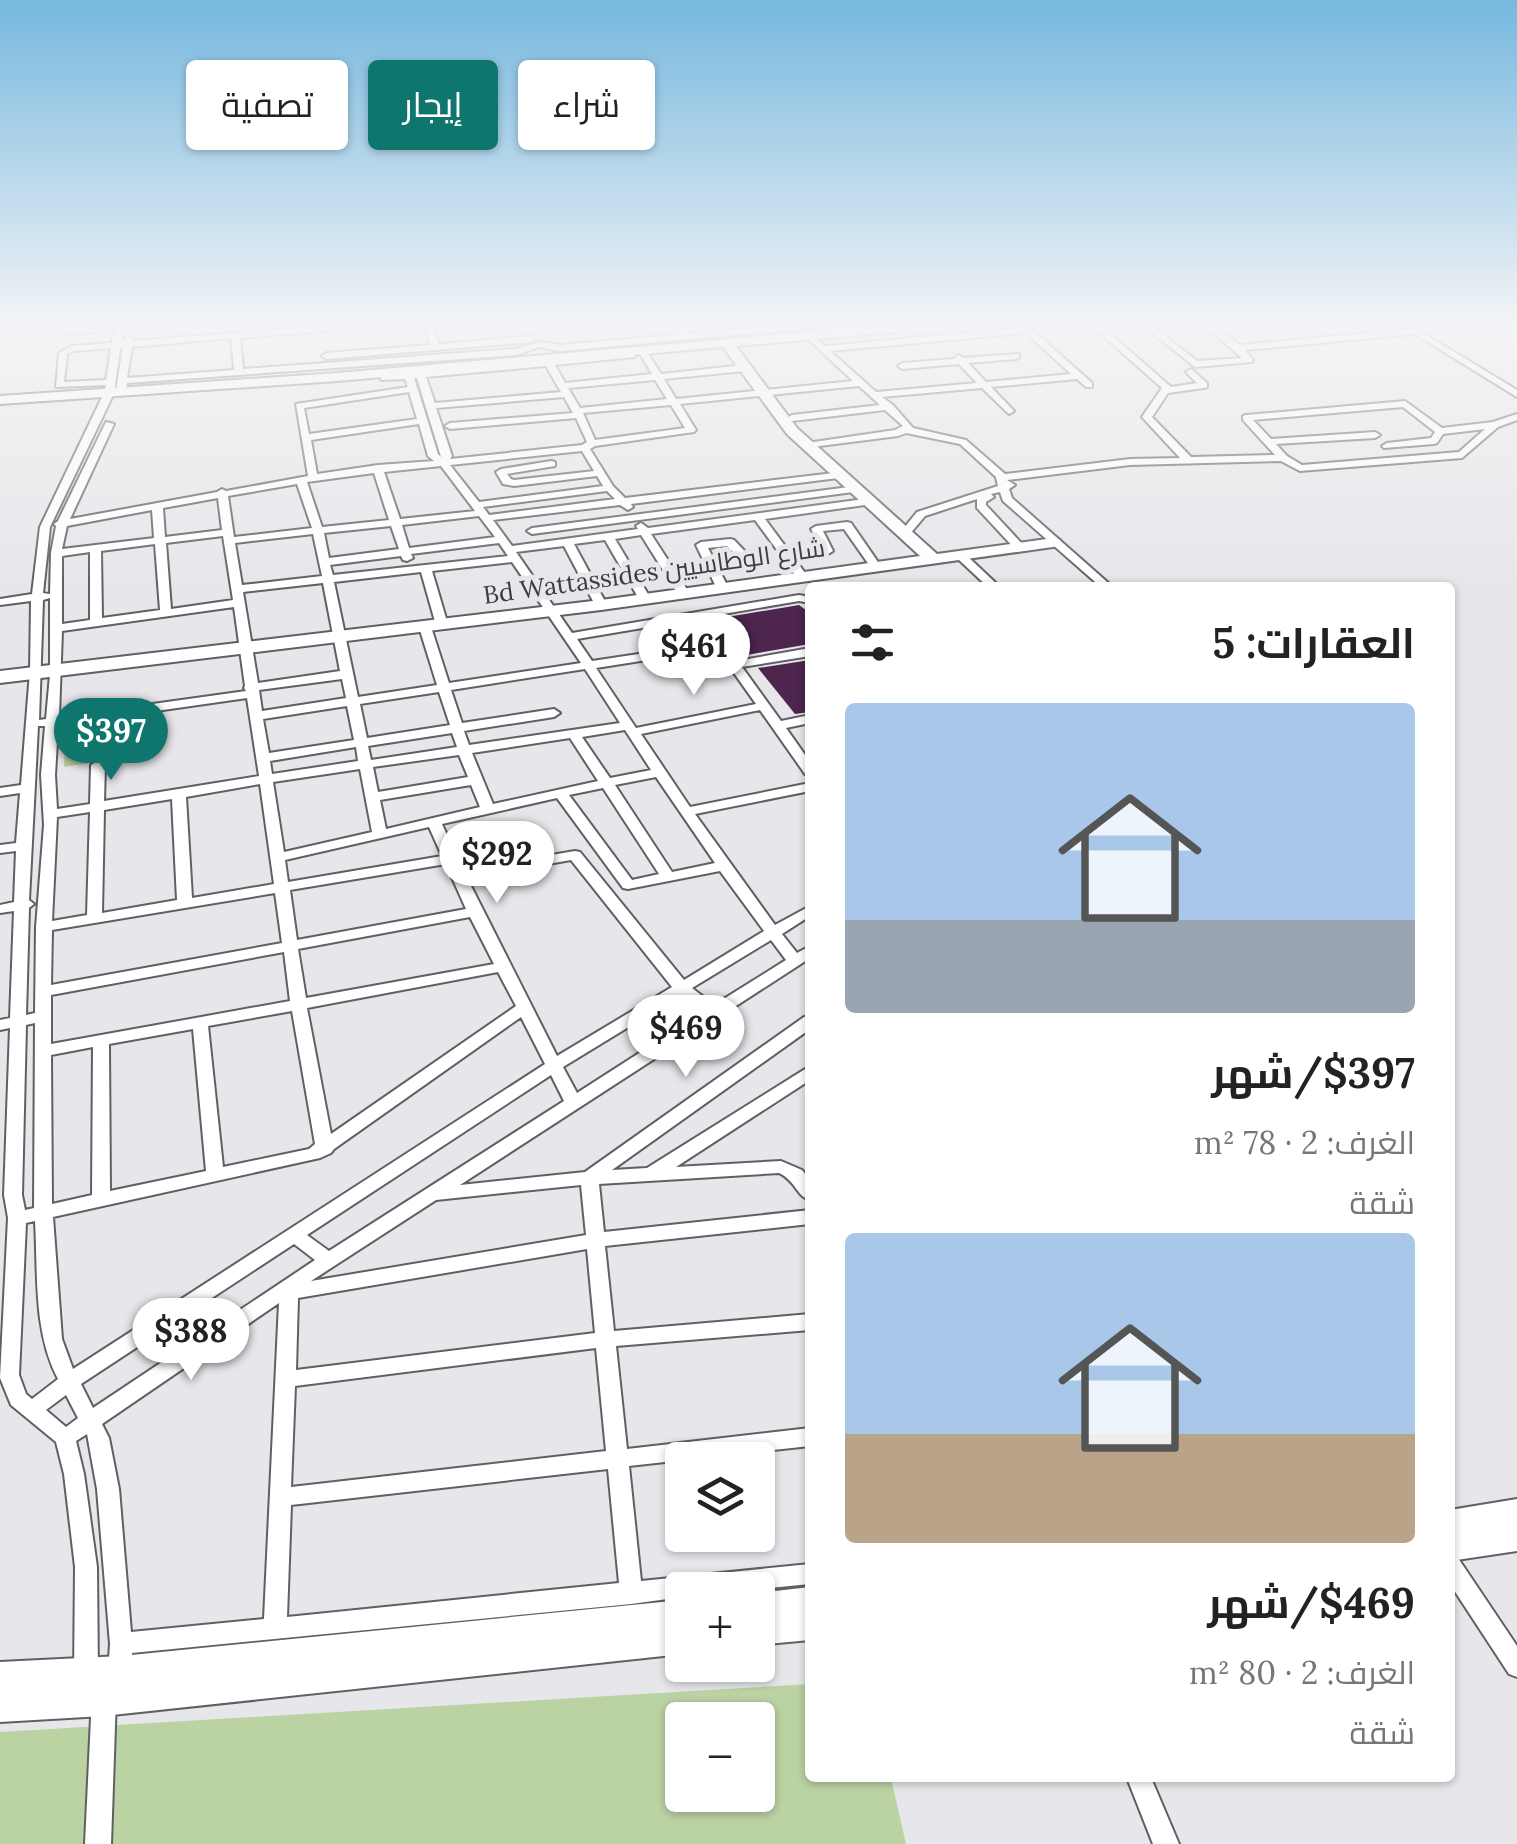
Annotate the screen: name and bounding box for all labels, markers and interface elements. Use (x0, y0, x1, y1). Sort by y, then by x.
chip: تصفية (186, 60, 348, 150)
chip: إيجار (368, 60, 498, 150)
chip: شراء (518, 60, 655, 150)
street label: Bd Wattassides شارع الوطاسيين (481, 531, 827, 612)
pin: $461 (635, 613, 753, 698)
icon: filters (845, 615, 900, 670)
text: العقارات: 5 (1212, 616, 1415, 670)
text: $461 (660, 625, 728, 666)
pin: $397 (52, 698, 170, 783)
text: $397 (76, 710, 146, 751)
icon: home (1040, 768, 1220, 948)
pin: $292 (438, 821, 556, 906)
text: $292 (461, 833, 533, 874)
pin: $469 (627, 995, 745, 1080)
text: $469 (649, 1007, 723, 1048)
text: $397/شهر (1211, 1046, 1415, 1100)
text: الغرف: 2 · 78 m² (1194, 1122, 1415, 1163)
text: شقة (1350, 1182, 1415, 1223)
pin: $388 (132, 1298, 250, 1383)
icon: home (1040, 1298, 1220, 1478)
text: $388 (154, 1310, 228, 1351)
map controls (665, 1442, 775, 1812)
button: layers (665, 1442, 775, 1552)
button: + (665, 1572, 775, 1682)
text: $469/شهر (1207, 1576, 1415, 1630)
text: الغرف: 2 · 80 m² (1189, 1652, 1415, 1693)
button: − (665, 1702, 775, 1812)
text: شقة (1350, 1712, 1415, 1753)

